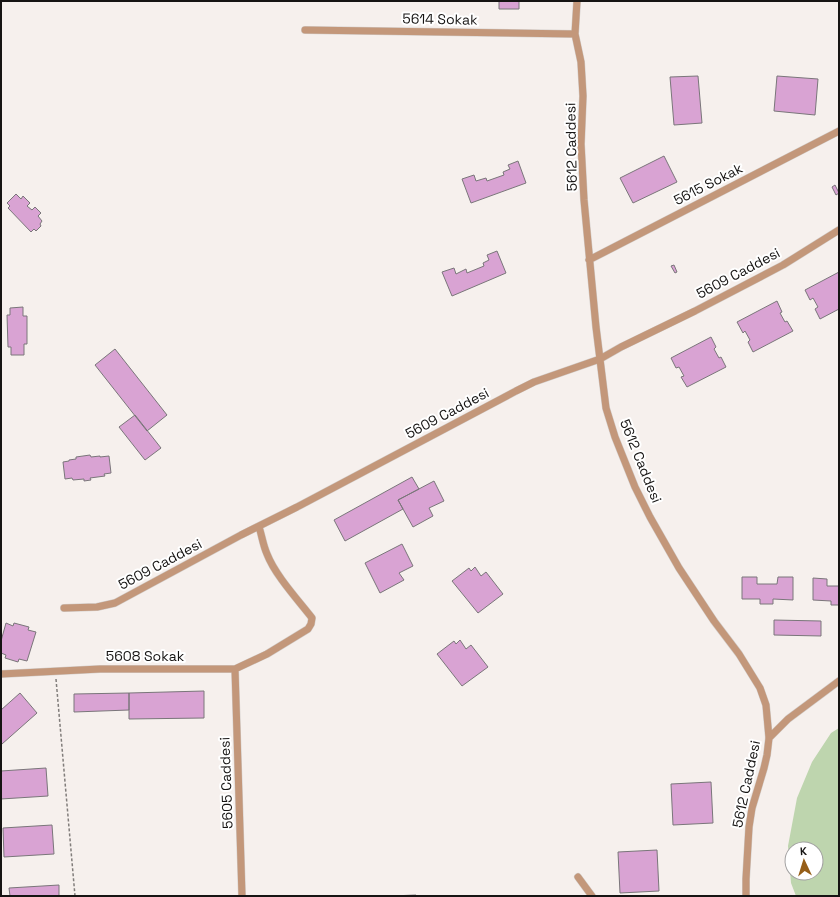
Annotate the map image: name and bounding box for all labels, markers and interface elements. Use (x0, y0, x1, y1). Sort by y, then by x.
street label: 5614 Sokak (402, 9, 478, 29)
street label: 5612 Caddesi (561, 102, 581, 192)
street label: 5615 Sokak (671, 159, 746, 209)
street label: 5609 Caddesi (693, 243, 783, 303)
street label: 5609 Caddesi (402, 383, 492, 443)
street label: 5612 Caddesi (616, 416, 666, 506)
street label: 5609 Caddesi (115, 534, 205, 594)
street label: 5608 Sokak (106, 647, 185, 665)
street label: 5605 Caddesi (215, 737, 237, 829)
street label: 5612 Caddesi (728, 739, 764, 829)
north arrow (784, 841, 824, 881)
text: K (799, 844, 807, 858)

